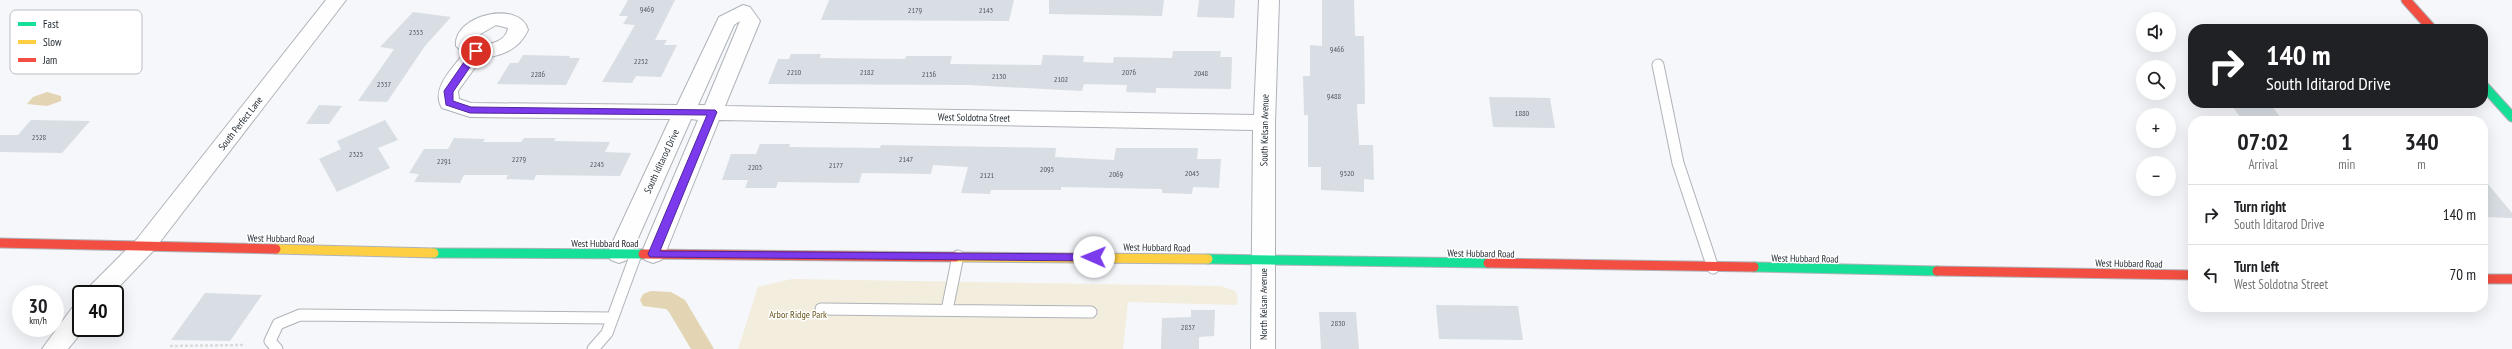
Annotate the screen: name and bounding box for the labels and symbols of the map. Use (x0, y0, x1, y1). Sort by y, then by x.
house number: 9469 (640, 4, 655, 14)
house number: 2179 (908, 5, 923, 15)
house number: 2143 (979, 5, 994, 15)
legend (10, 10, 142, 74)
text: Fast (43, 17, 59, 31)
house number: 2353 (409, 27, 424, 37)
pin (459, 34, 493, 68)
text: Slow (43, 35, 62, 49)
house number: 9466 (1330, 44, 1345, 54)
text: Jam (42, 53, 57, 67)
house number: 2252 (634, 56, 649, 66)
house number: 2210 (787, 67, 802, 77)
house number: 2182 (860, 67, 875, 77)
house number: 2076 (1122, 67, 1137, 77)
house number: 2048 (1194, 68, 1209, 78)
house number: 2286 (531, 69, 546, 79)
house number: 2156 (922, 69, 937, 79)
house number: 2130 (992, 71, 1007, 81)
house number: 2102 (1054, 74, 1069, 84)
house number: 2337 (377, 79, 392, 89)
house number: 9488 (1327, 91, 1342, 101)
street label: South Perfect Lane (215, 94, 265, 153)
street label: South Kelsan Avenue (1257, 94, 1272, 166)
house number: 1880 (1515, 108, 1530, 118)
street label: West Soldotna Street (938, 110, 1010, 125)
street label: South Iditarod Drive (641, 127, 682, 195)
house number: 2528 (32, 132, 47, 142)
house number: 2325 (349, 149, 363, 159)
house number: 2279 (512, 154, 527, 164)
house number: 2147 (899, 154, 914, 164)
house number: 2291 (437, 156, 452, 166)
house number: 2245 (590, 159, 604, 169)
house number: 2177 (829, 160, 844, 170)
house number: 2203 (748, 162, 763, 172)
house number: 2095 (1040, 164, 1054, 174)
house number: 2043 (1185, 168, 1200, 178)
house number: 9520 (1340, 168, 1355, 178)
house number: 2069 (1109, 169, 1124, 179)
house number: 2121 (980, 170, 995, 180)
street label: West Hubbard Road (247, 231, 315, 246)
position arrow (1073, 236, 1115, 278)
street label: West Hubbard Road (571, 237, 639, 250)
street label: West Hubbard Road (1123, 240, 1191, 255)
street label: West Hubbard Road (1447, 246, 1515, 261)
street label: West Hubbard Road (1771, 251, 1839, 266)
street label: West Hubbard Road (2095, 256, 2163, 271)
street label: North Kelsan Avenue (1257, 268, 1270, 340)
speed limit sign: 40 (72, 285, 124, 337)
park label: Arbor Ridge Park (769, 308, 827, 321)
house number: 2830 (1331, 318, 1346, 328)
house number: 2837 (1181, 322, 1196, 332)

